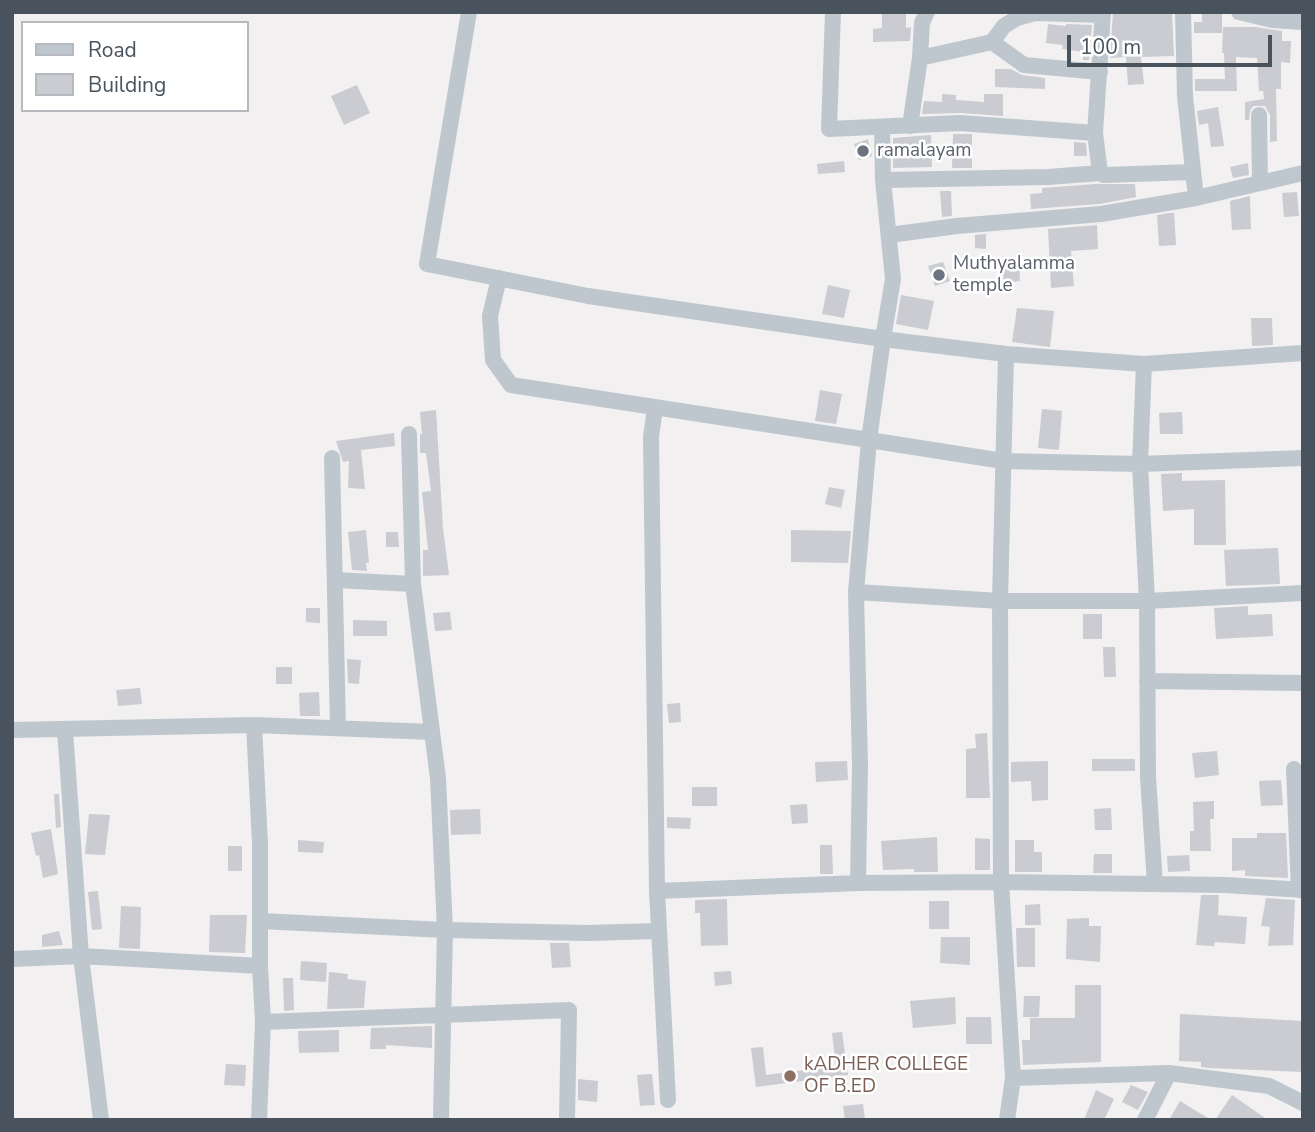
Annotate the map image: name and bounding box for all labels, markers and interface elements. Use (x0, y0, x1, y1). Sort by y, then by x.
legend (21, 21, 248, 112)
scale bar (1070, 21, 1275, 65)
text: 100 m (1080, 33, 1141, 61)
text: Road (88, 36, 137, 64)
text: Building (88, 71, 166, 99)
place label: ramalayam (877, 140, 972, 162)
marker: ramalayam (855, 143, 871, 159)
place label: Muthyalamma temple (953, 253, 1075, 297)
marker: Muthyalamma temple (931, 267, 947, 283)
place label: kADHER COLLEGE OF B.ED (804, 1054, 968, 1098)
marker: kADHER COLLEGE OF B.ED (782, 1068, 798, 1084)

